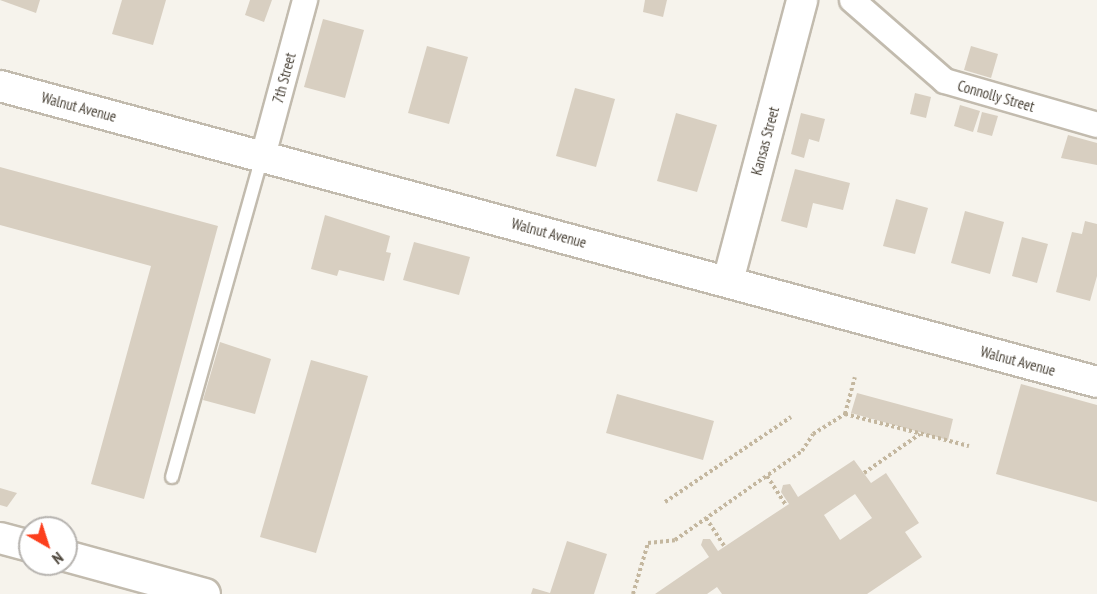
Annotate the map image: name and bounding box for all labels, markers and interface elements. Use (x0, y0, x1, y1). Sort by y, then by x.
street label: 7th Street (269, 51, 299, 105)
street label: Connolly Street (955, 76, 1037, 116)
street label: Walnut Avenue (39, 88, 119, 126)
street label: Kansas Street (747, 105, 783, 177)
street label: Walnut Avenue (509, 214, 589, 252)
street label: Walnut Avenue (978, 342, 1058, 380)
north arrow (18, 516, 78, 576)
text: N (48, 548, 68, 569)

